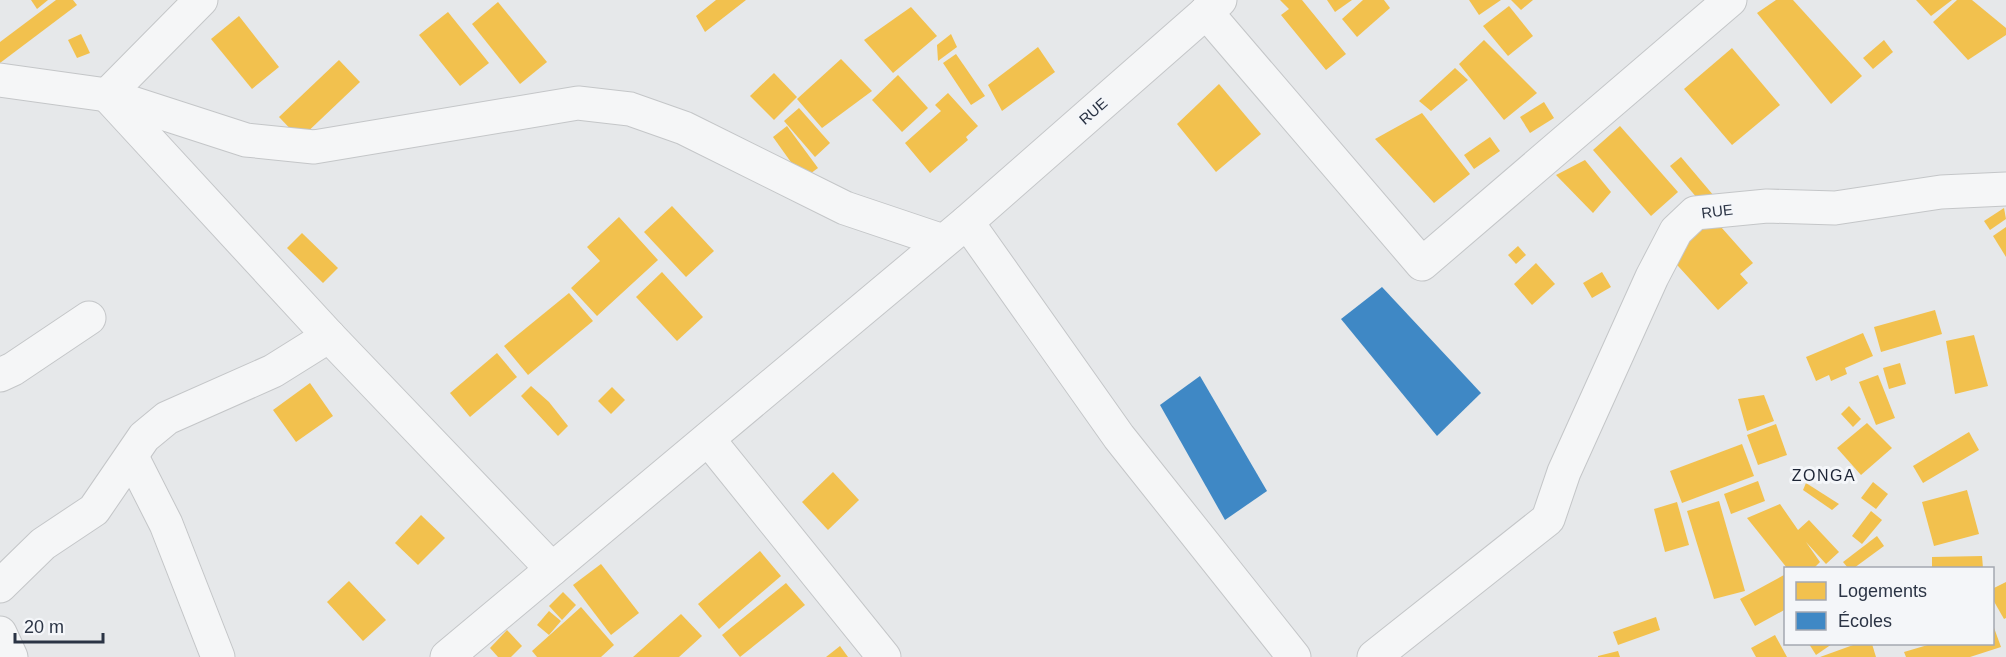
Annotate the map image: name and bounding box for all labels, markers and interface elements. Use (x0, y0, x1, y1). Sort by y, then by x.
street label: RUE (1075, 94, 1111, 128)
street label: RUE (1700, 201, 1734, 221)
district label: ZONGA (1792, 467, 1856, 484)
legend (1784, 567, 1994, 645)
text: Logements (1838, 581, 1927, 601)
scale bar (15, 606, 104, 644)
text: Écoles (1838, 611, 1892, 631)
text: 20 m (24, 617, 64, 637)

